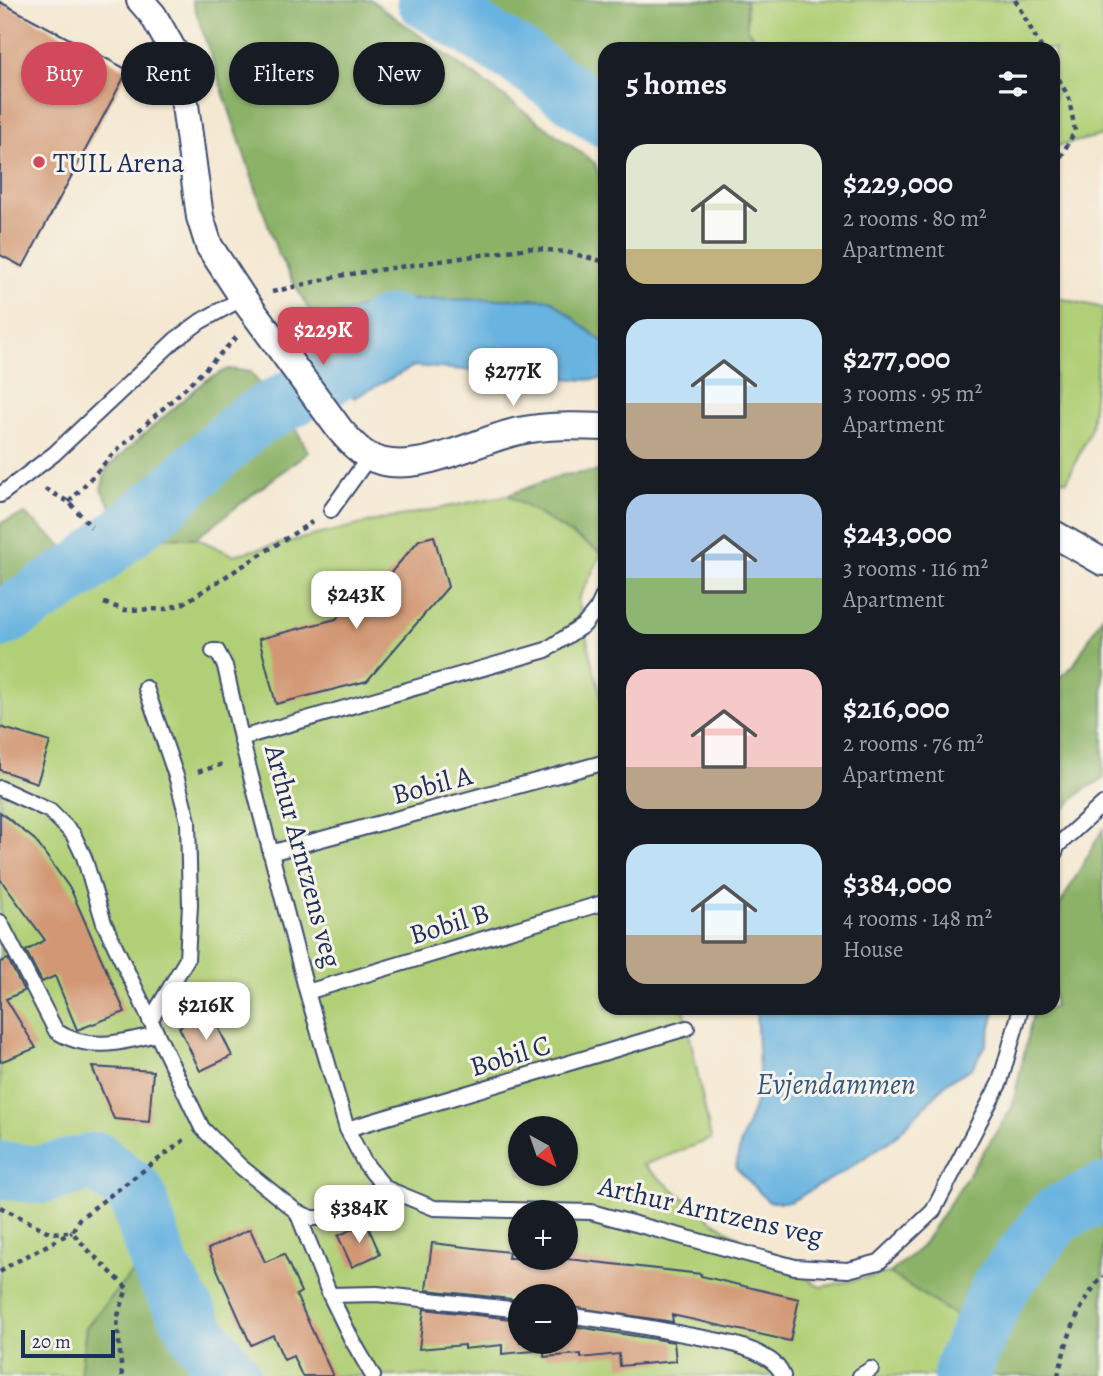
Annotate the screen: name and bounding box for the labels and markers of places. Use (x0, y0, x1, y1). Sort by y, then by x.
place label: TUIL Arena (53, 144, 184, 182)
marker: TUIL Arena (31, 154, 47, 170)
pin: $229K (274, 308, 372, 367)
pin: $277K (464, 348, 562, 408)
pin: $243K (307, 572, 405, 631)
pin: $216K (157, 982, 255, 1042)
pin: $384K (310, 1186, 408, 1245)

